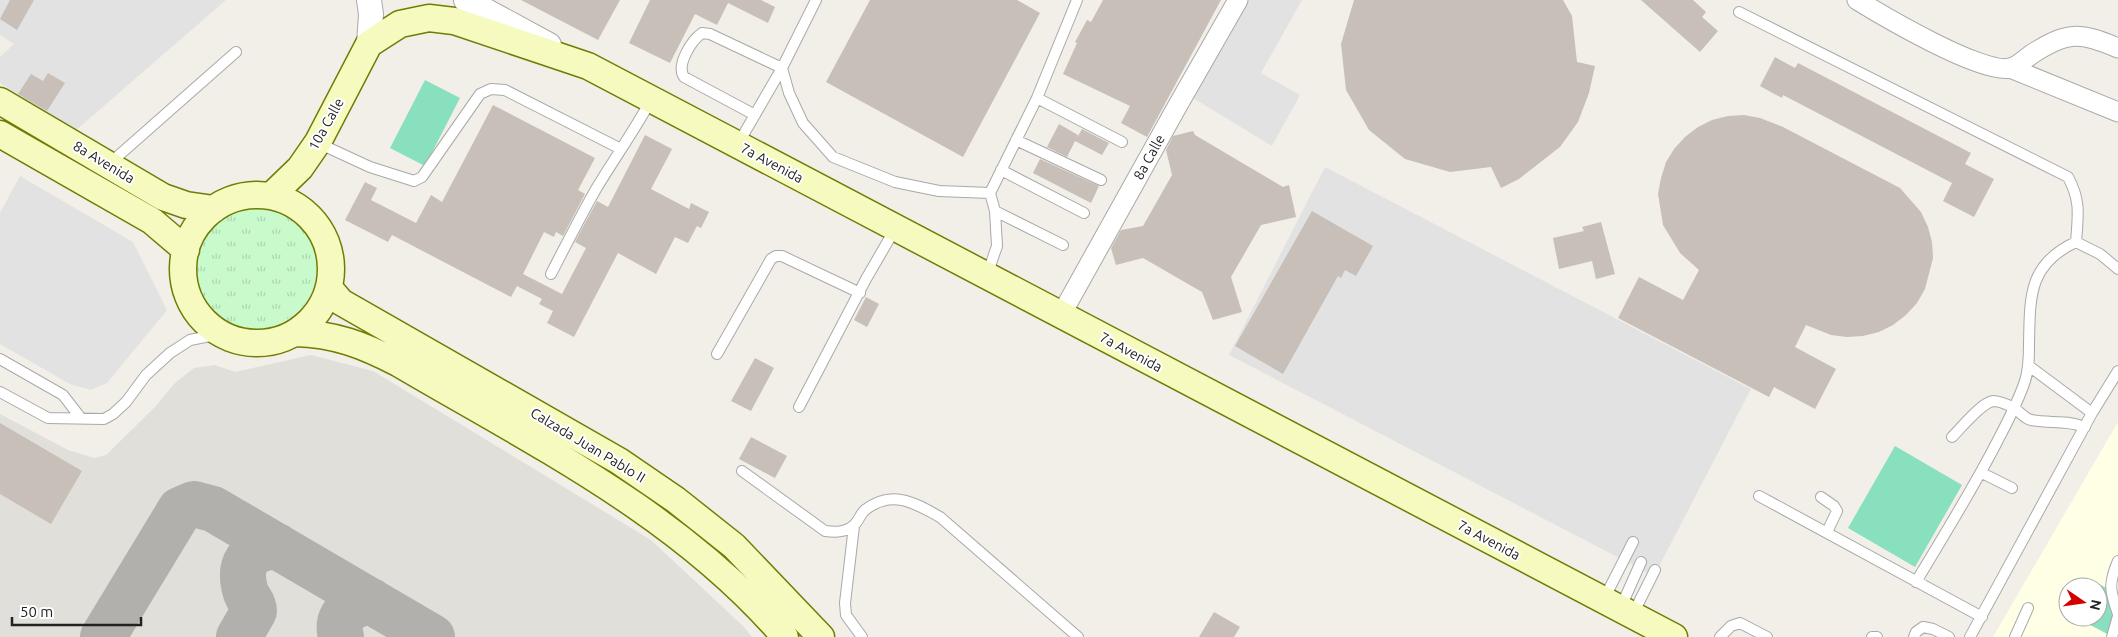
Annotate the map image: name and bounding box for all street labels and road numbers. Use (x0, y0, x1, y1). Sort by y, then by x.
street label: 10a Calle (305, 95, 347, 153)
street label: 8a Calle (1130, 132, 1168, 182)
street label: 8a Avenida (71, 137, 137, 187)
street label: 7a Avenida (738, 140, 806, 186)
street label: 7a Avenida (1097, 329, 1165, 375)
street label: Calzada Juan Pablo II (528, 404, 648, 486)
street label: 7a Avenida (1455, 517, 1523, 563)

